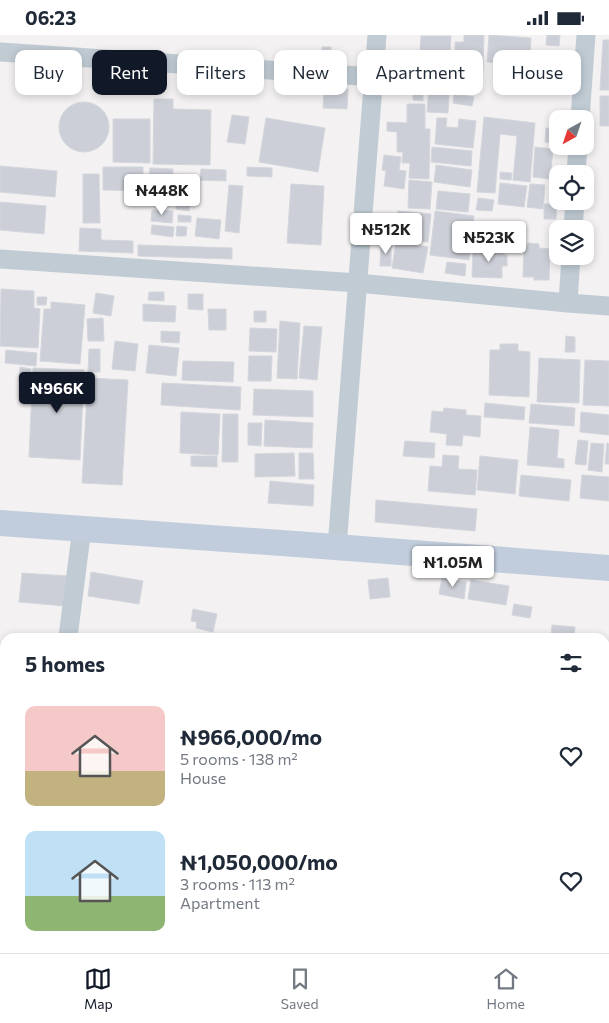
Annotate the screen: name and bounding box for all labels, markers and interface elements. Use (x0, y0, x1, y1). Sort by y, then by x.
text: 06:23 (25, 6, 76, 29)
chip: Buy (15, 50, 82, 95)
chip: Rent (92, 50, 167, 95)
chip: Filters (177, 50, 264, 95)
chip: New (274, 50, 347, 95)
chip: Apartment (357, 50, 483, 95)
chip: House (493, 50, 581, 95)
north arrow (549, 110, 594, 155)
map controls (549, 110, 594, 265)
button: locate (549, 165, 594, 210)
pin: ₦448K (127, 173, 197, 216)
text: ₦448K (135, 180, 189, 199)
pin: ₦512K (351, 213, 421, 255)
text: ₦512K (361, 219, 411, 238)
button: layers (549, 220, 594, 265)
pin: ₦523K (454, 221, 524, 263)
text: ₦523K (463, 227, 515, 246)
pin: ₦966K (22, 371, 92, 414)
text: ₦966K (30, 378, 84, 397)
pin: ₦1.05M (412, 545, 494, 588)
text: ₦1.05M (423, 552, 483, 571)
icon: filters (557, 649, 585, 677)
text: 5 homes (25, 651, 105, 676)
text: ₦966,000/mo (180, 724, 322, 749)
icon: home (65, 726, 125, 786)
icon: heart (557, 742, 585, 770)
text: 5 rooms · 138 m² (180, 749, 298, 768)
text: House (180, 768, 226, 787)
text: ₦1,050,000/mo (180, 849, 338, 874)
icon: home (65, 851, 125, 911)
icon: heart (557, 867, 585, 895)
text: 3 rooms · 113 m² (180, 874, 295, 893)
text: Apartment (180, 893, 260, 912)
tab: Map (84, 965, 113, 1012)
tab: Saved (281, 965, 319, 1012)
tab: Home (487, 965, 525, 1012)

